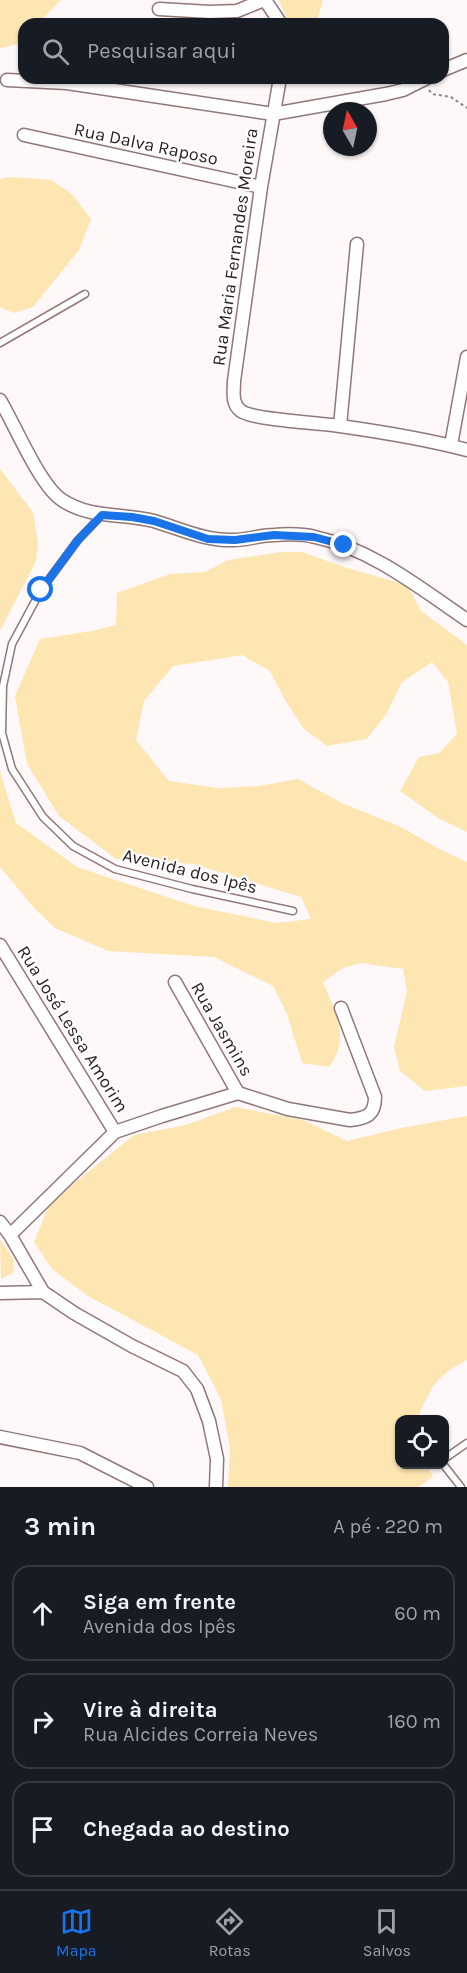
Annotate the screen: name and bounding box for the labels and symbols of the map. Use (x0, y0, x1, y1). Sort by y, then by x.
north arrow (323, 102, 377, 156)
street label: Rua Dalva Raposo (72, 118, 220, 170)
street label: Rua Maria Fernandes Moreira (207, 127, 263, 367)
route end (330, 531, 356, 557)
route start (27, 576, 53, 602)
street label: Avenida dos Ipês (120, 844, 260, 898)
street label: Rua José Lessa Amorim (13, 941, 133, 1117)
street label: Rua Jasmins (186, 978, 258, 1080)

